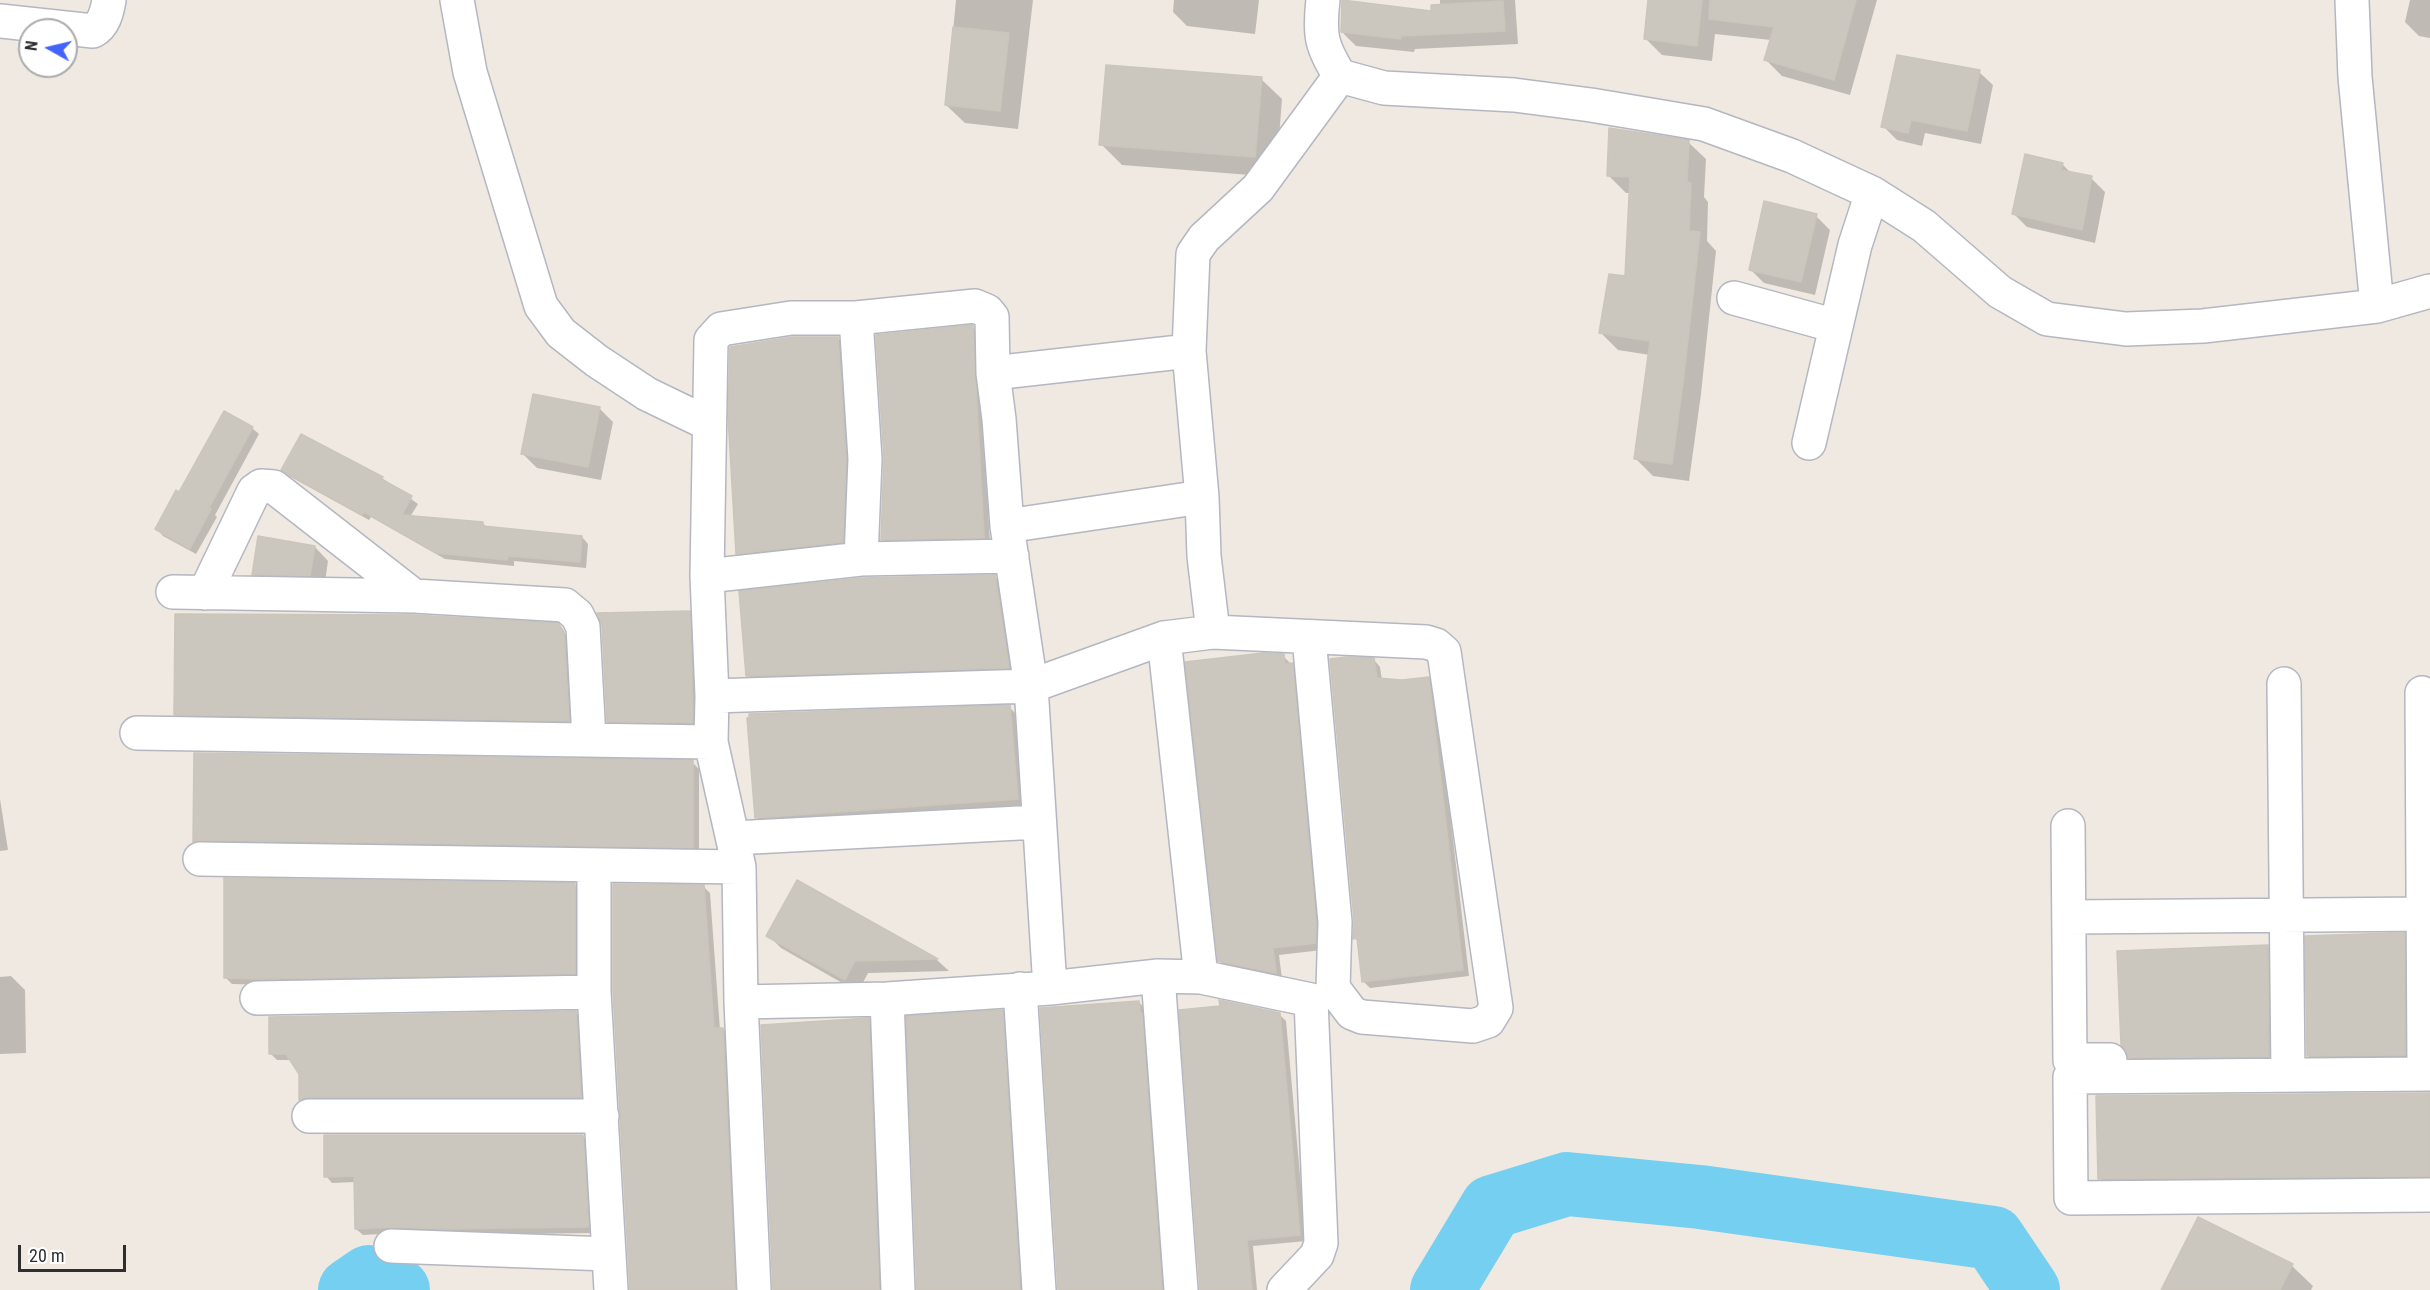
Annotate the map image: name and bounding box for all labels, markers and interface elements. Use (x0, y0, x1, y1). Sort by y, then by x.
north arrow (18, 18, 78, 78)
text: N (22, 40, 42, 52)
scale bar (21, 1233, 129, 1271)
text: 20 m (29, 1245, 64, 1266)

